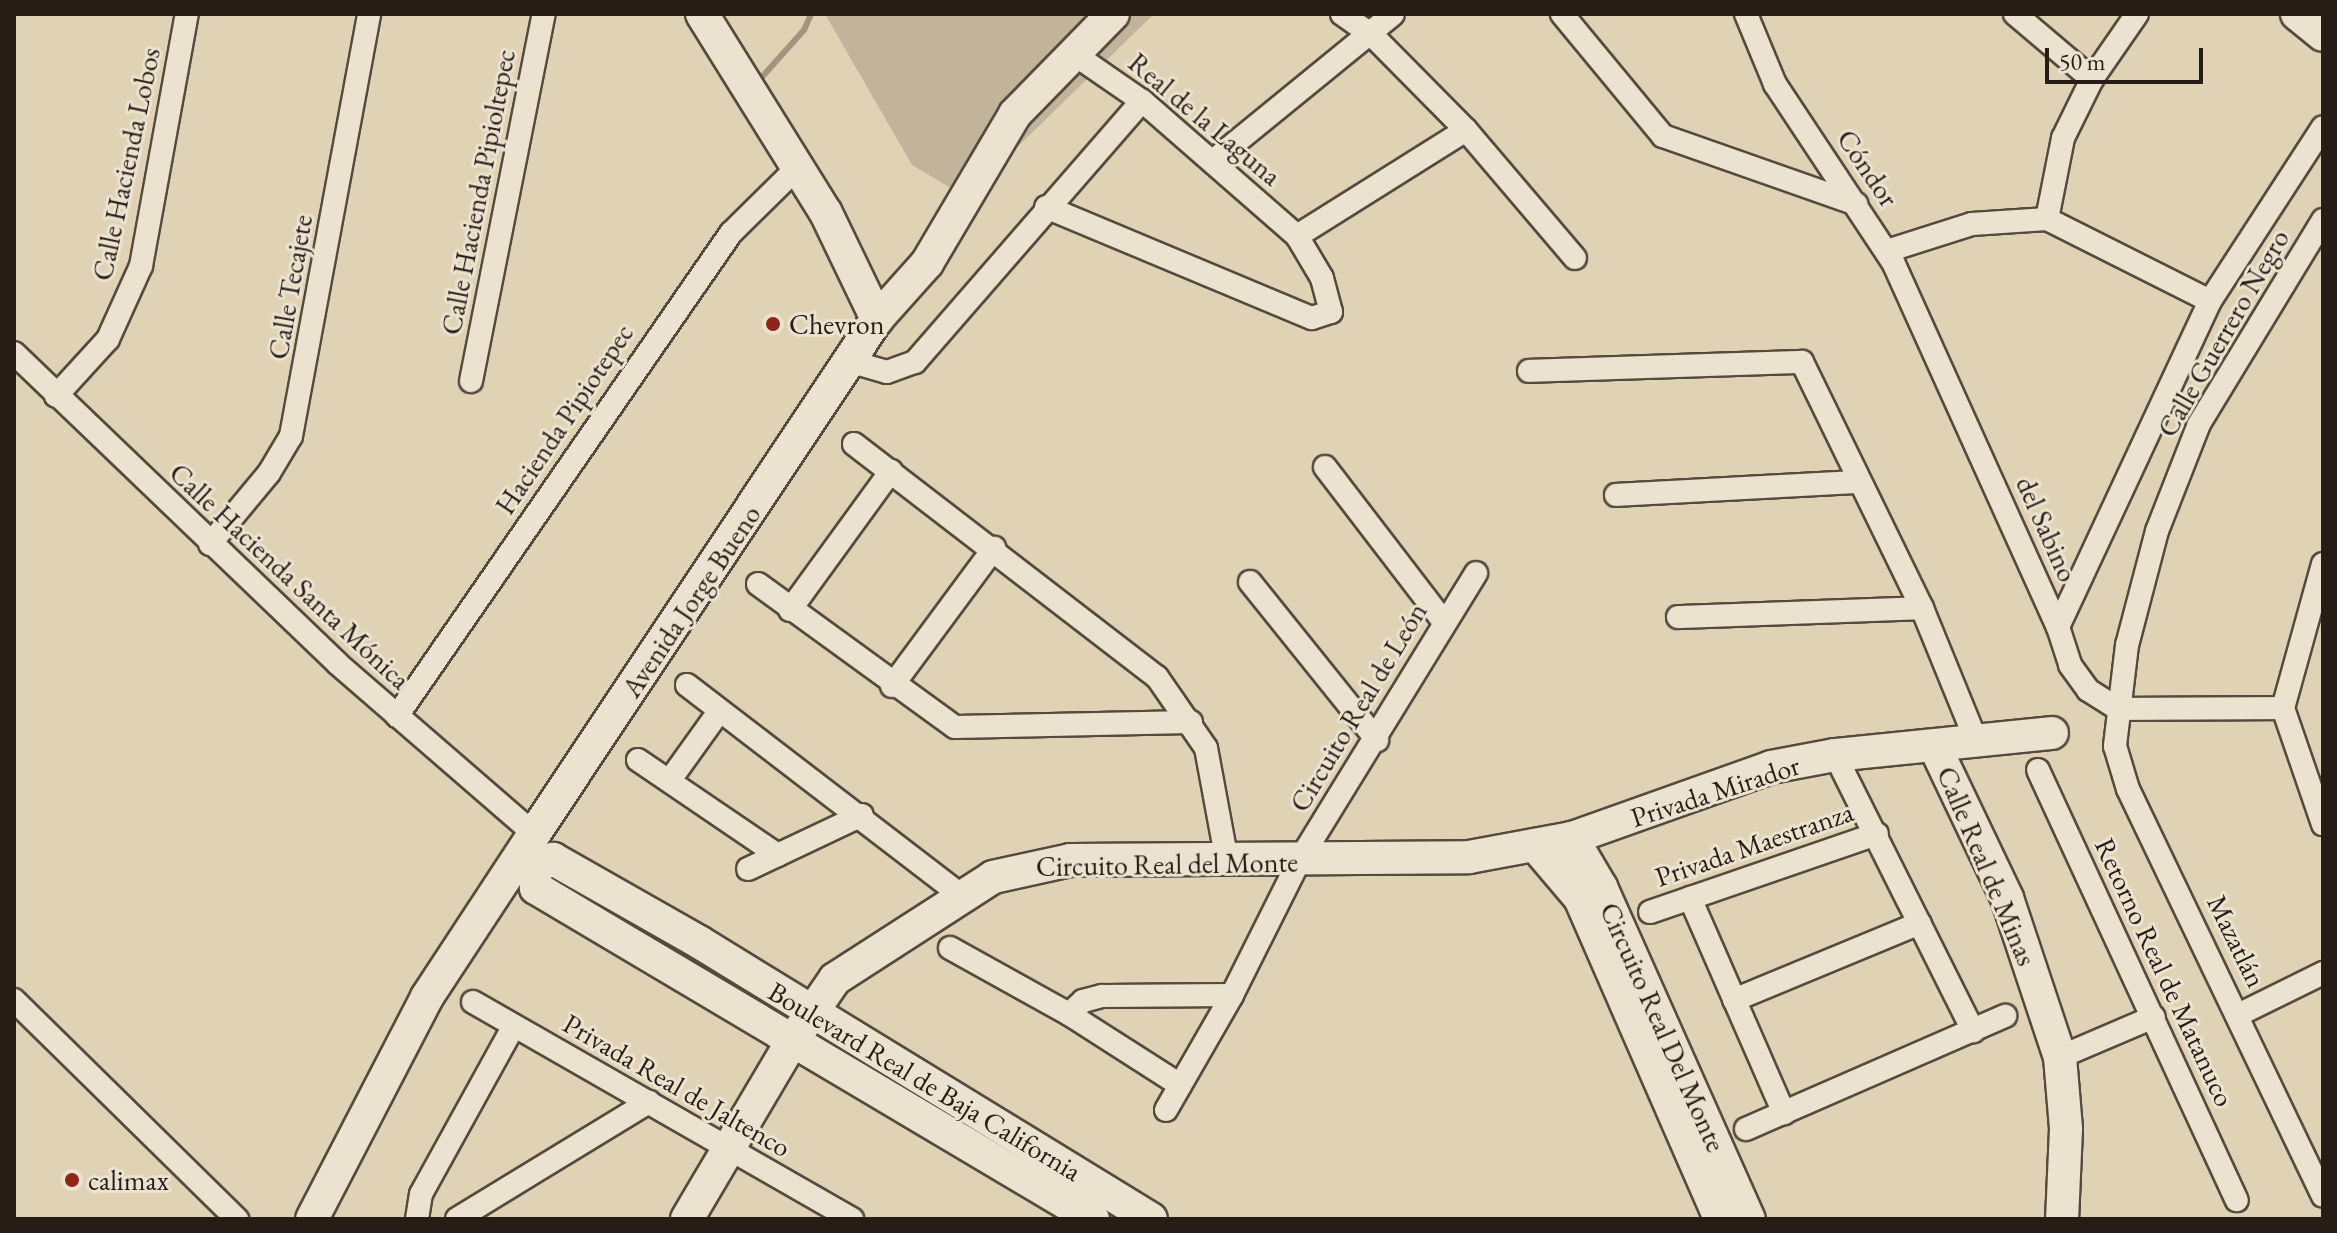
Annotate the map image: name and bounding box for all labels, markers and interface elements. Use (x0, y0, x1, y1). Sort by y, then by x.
scale bar (2049, 32, 2207, 82)
street label: Calle Hacienda Lobos (85, 44, 167, 284)
street label: Real de la Laguna (1122, 45, 1288, 193)
text: 50 m (2059, 46, 2106, 77)
street label: Calle Hacienda Pipioltepec (434, 47, 522, 337)
street label: Cóndor (1830, 123, 1906, 213)
street label: Calle Tecajete (261, 212, 319, 362)
street label: Calle Guerrero Negro (2150, 223, 2296, 443)
place label: Chevron (789, 307, 884, 341)
marker: Chevron (764, 315, 782, 333)
street label: Hacienda Pipiotepec (488, 317, 640, 521)
street label: Calle Hacienda Santa Mónica (163, 456, 417, 696)
street label: del Sabino (2009, 471, 2085, 587)
street label: Avenida Jorge Bueno (614, 498, 768, 704)
street label: Circuito Real de León (1282, 596, 1434, 818)
street label: Privada Mirador (1626, 748, 1804, 834)
street label: Calle Real de Minas (1930, 761, 2044, 971)
street label: Privada Maestranza (1651, 794, 1857, 894)
street label: Retorno Real de Matanuco (2088, 832, 2242, 1112)
street label: Circuito Real del Monte (1036, 845, 1298, 883)
street label: Mazatlán (2200, 889, 2274, 993)
street label: Circuito Real Del Monte (1593, 897, 1733, 1157)
street label: Boulevard Real de Baja California (762, 974, 1088, 1188)
street label: Privada Real de Jaltenco (557, 1006, 797, 1164)
place label: calimax (88, 1163, 169, 1197)
marker: calimax (63, 1171, 81, 1189)

